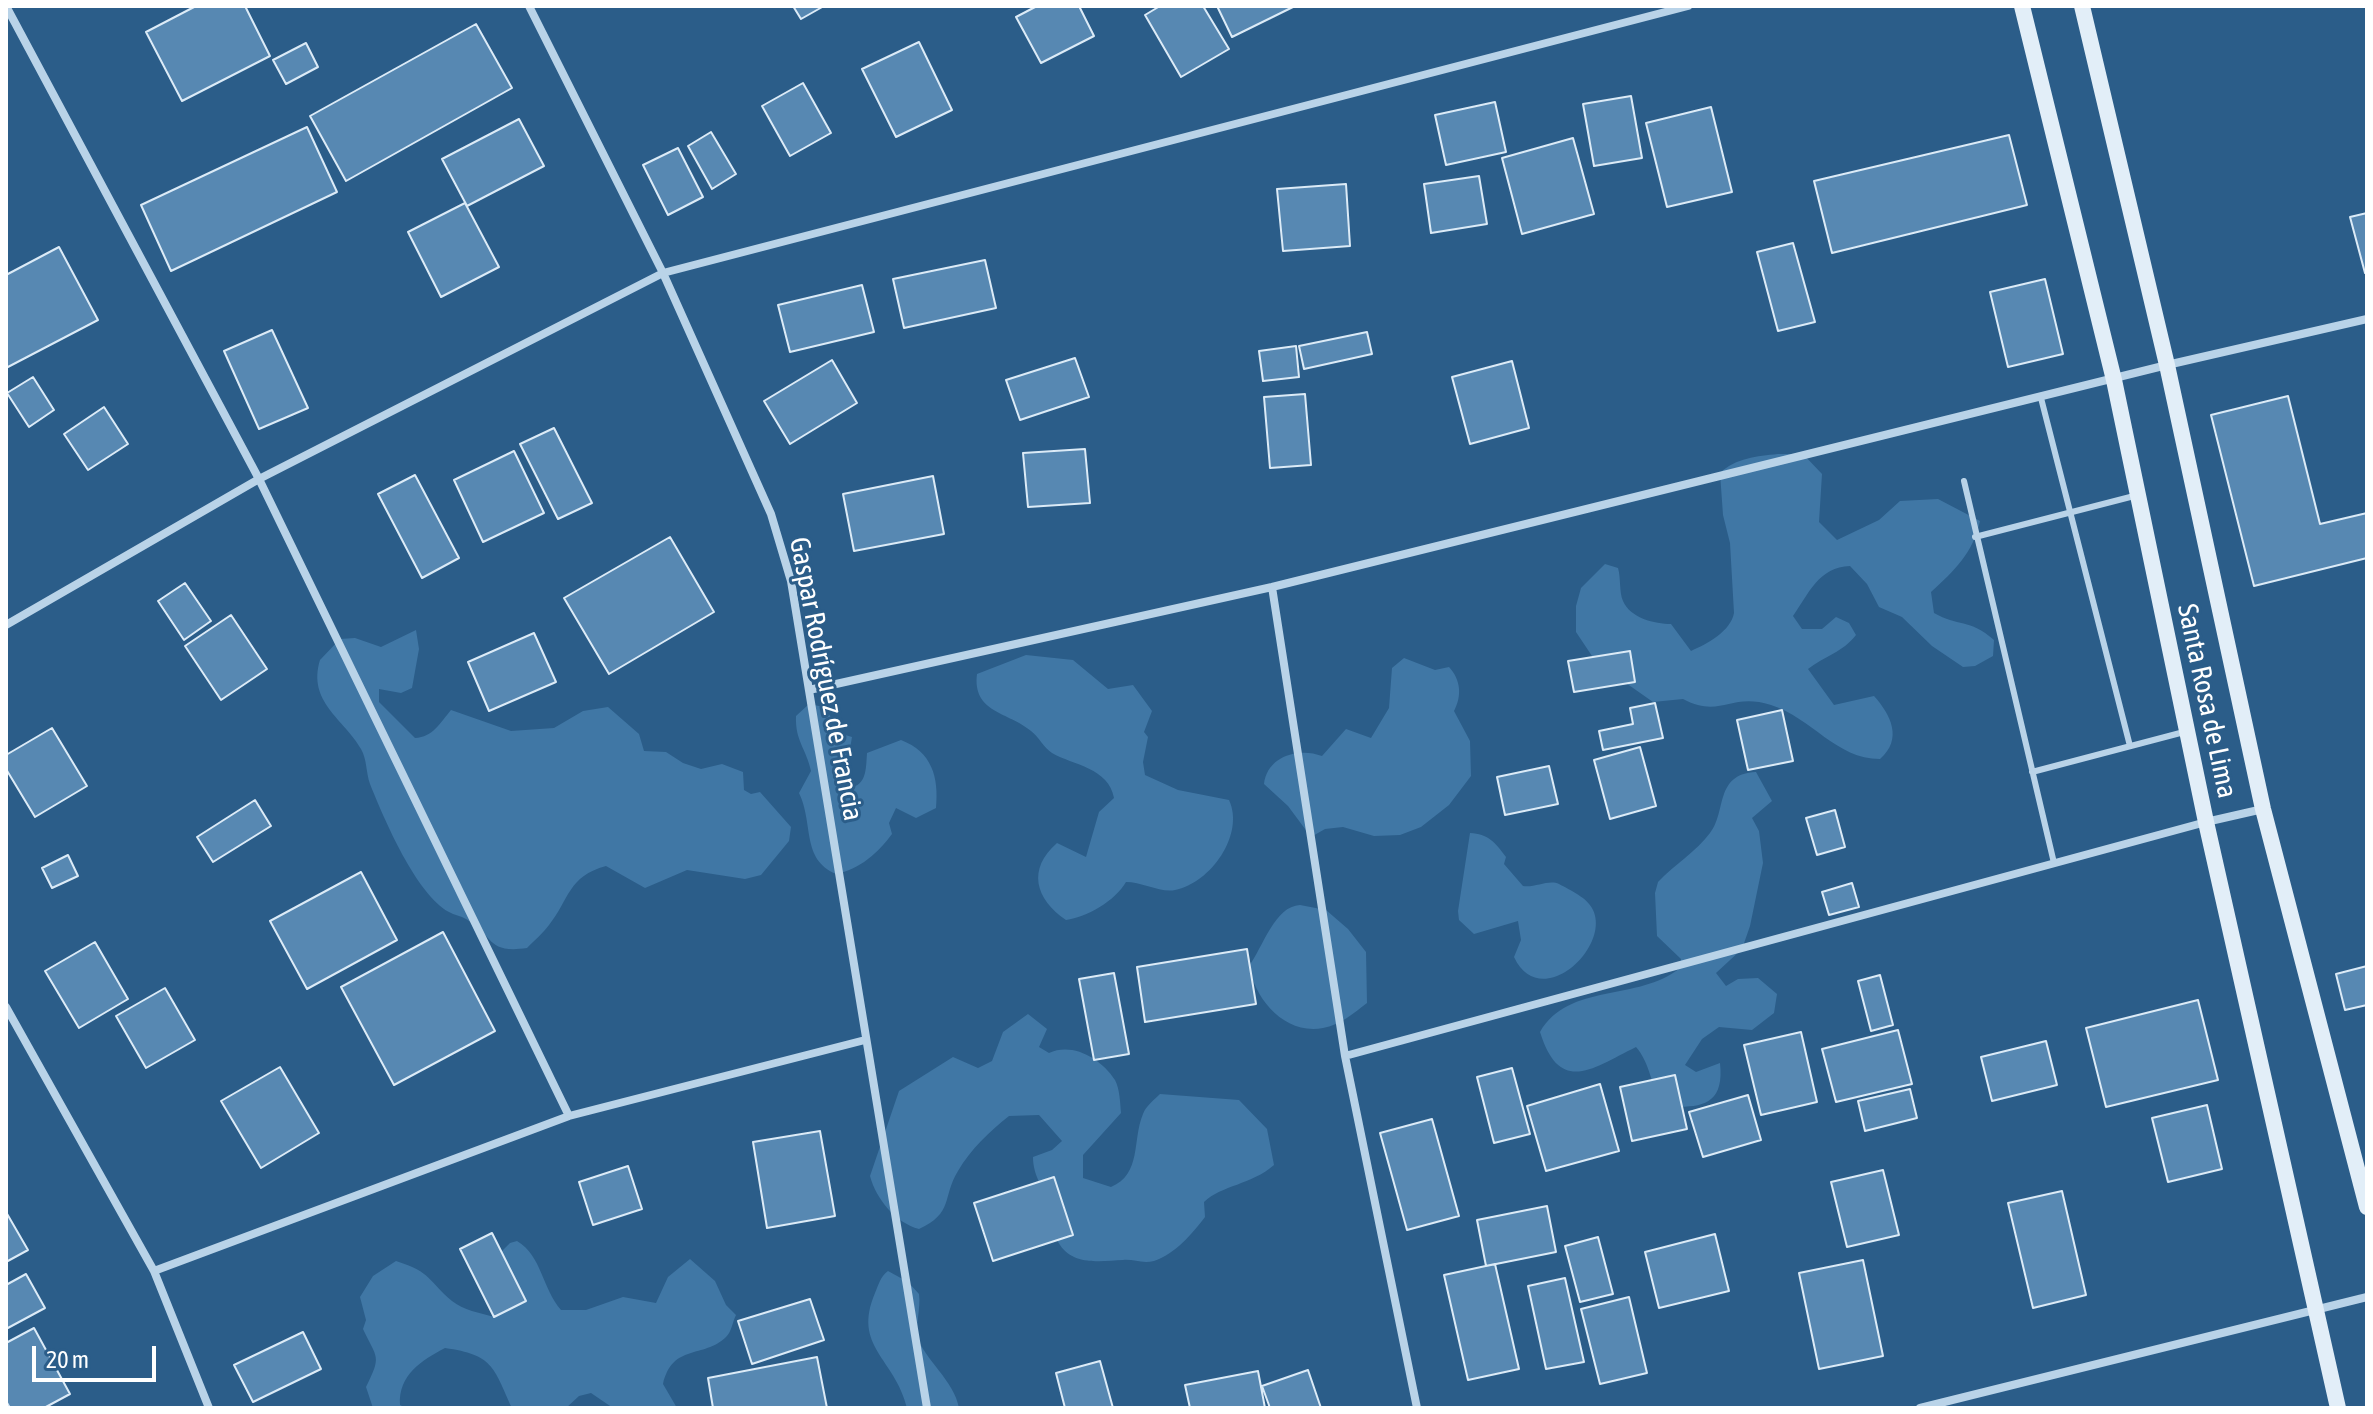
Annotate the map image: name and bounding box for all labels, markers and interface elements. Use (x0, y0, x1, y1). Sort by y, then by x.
street label: Gaspar Rodríguez de Francia (782, 534, 870, 824)
street label: Santa Rosa de Lima (2170, 601, 2244, 801)
scale bar (36, 1330, 160, 1380)
text: 20 m (46, 1346, 89, 1373)

